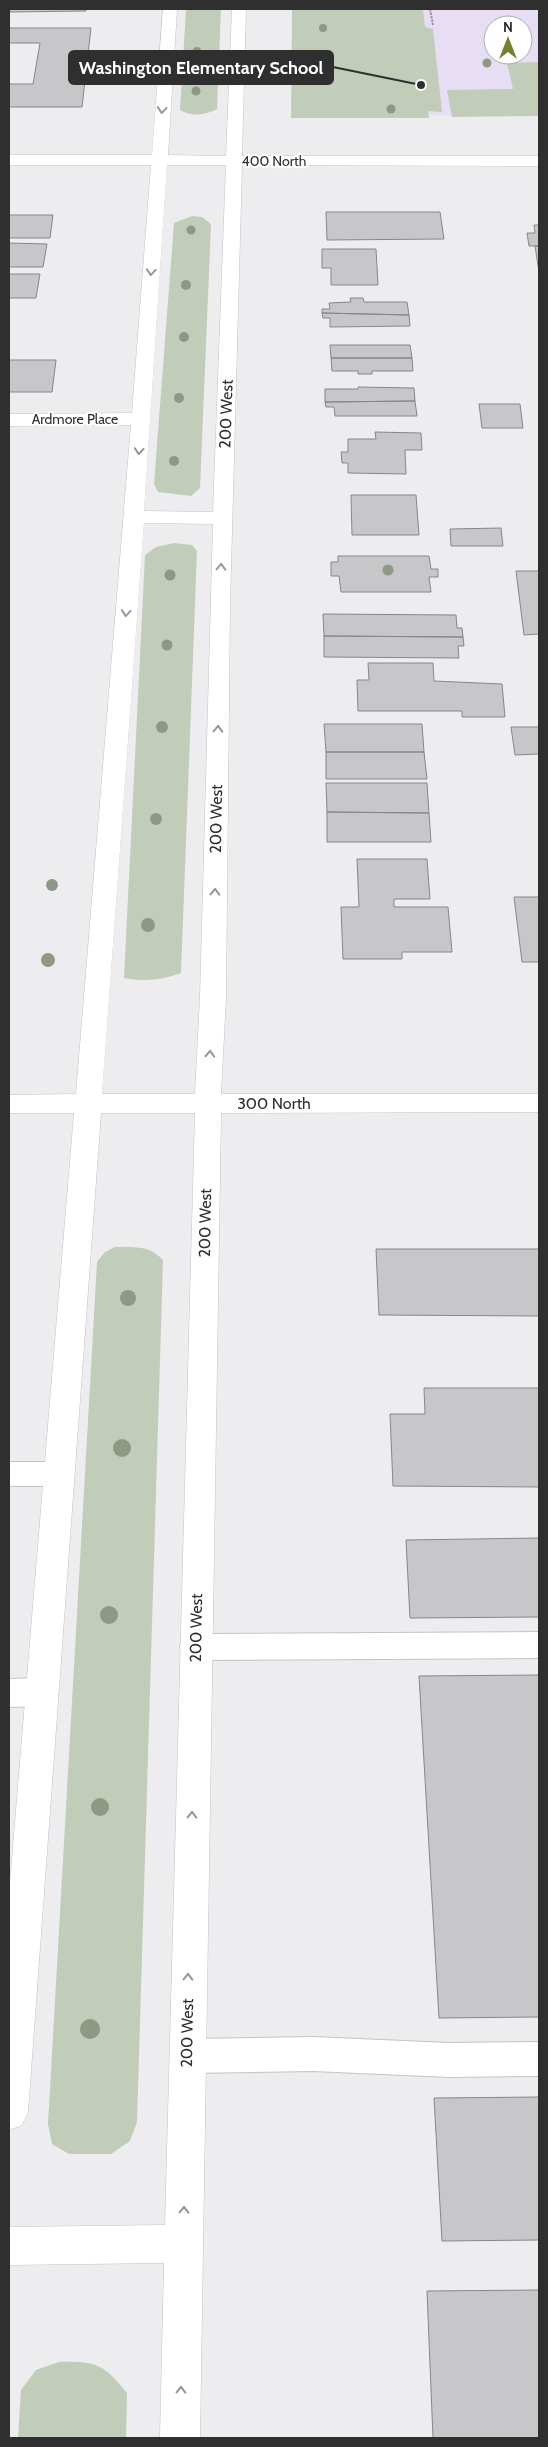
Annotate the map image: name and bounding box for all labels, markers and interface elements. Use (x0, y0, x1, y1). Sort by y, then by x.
north arrow (483, 15, 533, 65)
text: N (503, 18, 513, 36)
callout: Washington Elementary School (69, 51, 333, 84)
text: Washington Elementary School (79, 57, 323, 79)
one-way arrow (157, 106, 168, 114)
street label: 400 North (242, 152, 306, 170)
one-way arrow (146, 268, 157, 276)
street label: 200 West (215, 379, 237, 449)
street label: Ardmore Place (32, 410, 118, 428)
one-way arrow (133, 448, 144, 456)
one-way arrow (216, 563, 226, 570)
one-way arrow (121, 610, 132, 618)
one-way arrow (213, 725, 223, 733)
street label: 200 West (206, 784, 226, 854)
one-way arrow (210, 887, 220, 895)
one-way arrow (204, 1050, 215, 1058)
street label: 300 North (237, 1094, 311, 1113)
street label: 200 West (195, 1188, 215, 1258)
street label: 200 West (186, 1593, 206, 1663)
one-way arrow (187, 1810, 197, 1818)
one-way arrow (183, 1973, 194, 1981)
street label: 200 West (177, 1998, 197, 2068)
one-way arrow (179, 2205, 189, 2213)
one-way arrow (176, 2385, 186, 2393)

